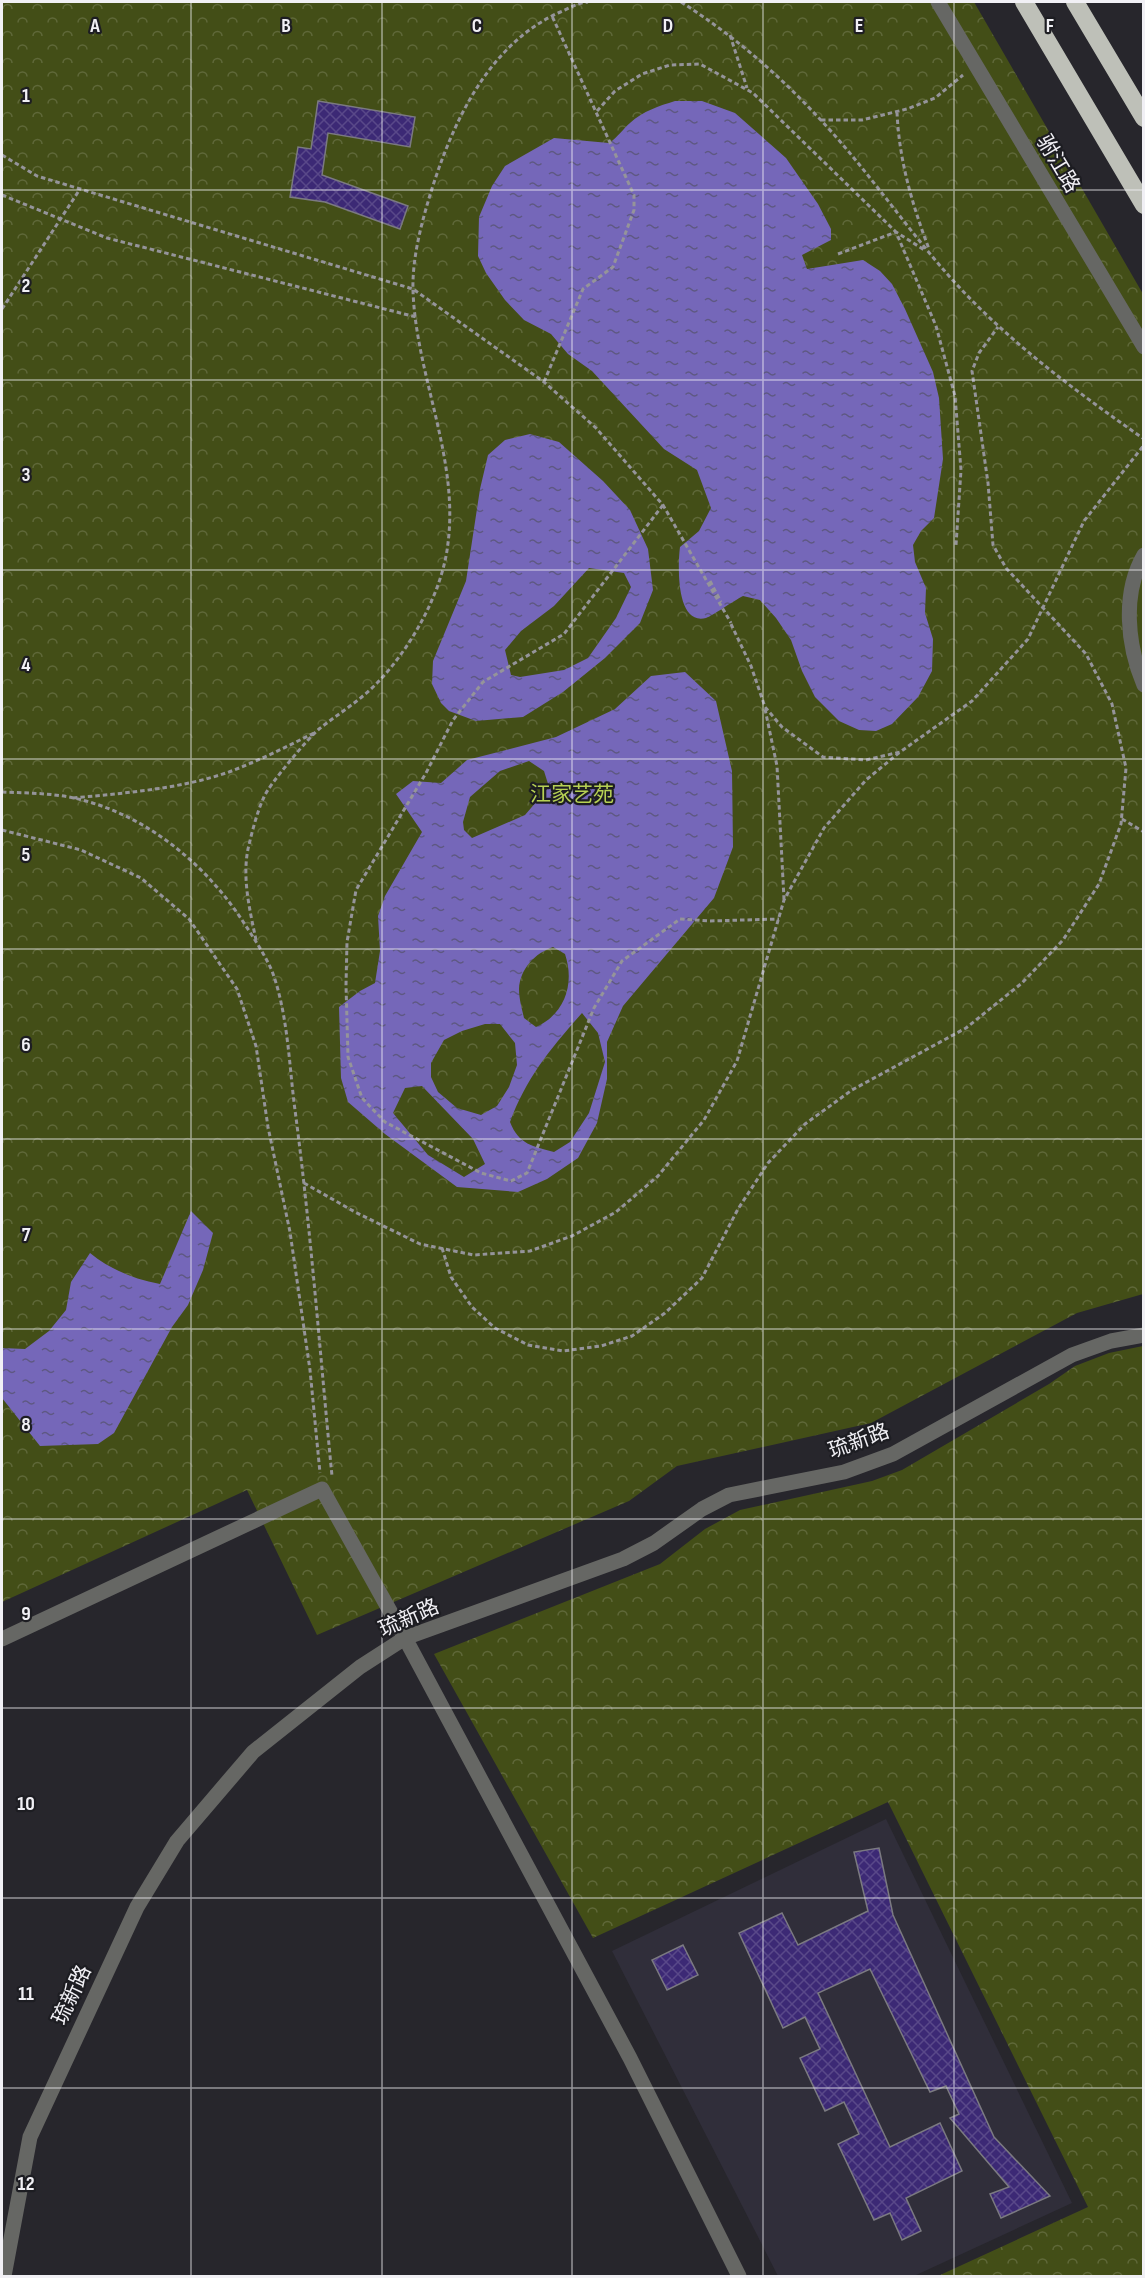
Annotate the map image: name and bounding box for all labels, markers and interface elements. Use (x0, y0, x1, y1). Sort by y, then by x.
text: A (89, 14, 100, 38)
text: B (281, 14, 291, 38)
text: C (472, 14, 482, 38)
text: D (663, 14, 673, 38)
text: E (855, 14, 863, 38)
text: F (1046, 14, 1054, 38)
text: 1 (22, 84, 30, 108)
street label: 驸江路 (1031, 131, 1085, 197)
text: 2 (22, 274, 30, 298)
text: 3 (22, 463, 31, 487)
text: 4 (21, 653, 31, 677)
park label: 江家艺苑 (530, 782, 614, 807)
text: 5 (22, 843, 31, 867)
text: 6 (21, 1033, 31, 1057)
text: 7 (22, 1223, 31, 1247)
text: 8 (21, 1413, 31, 1437)
street label: 琉新路 (825, 1418, 893, 1464)
street label: 琉新路 (375, 1594, 443, 1642)
text: 9 (21, 1602, 31, 1626)
text: 10 (17, 1792, 35, 1816)
street label: 琉新路 (47, 1961, 97, 2029)
text: 11 (18, 1982, 34, 2006)
text: 12 (18, 2172, 34, 2196)

